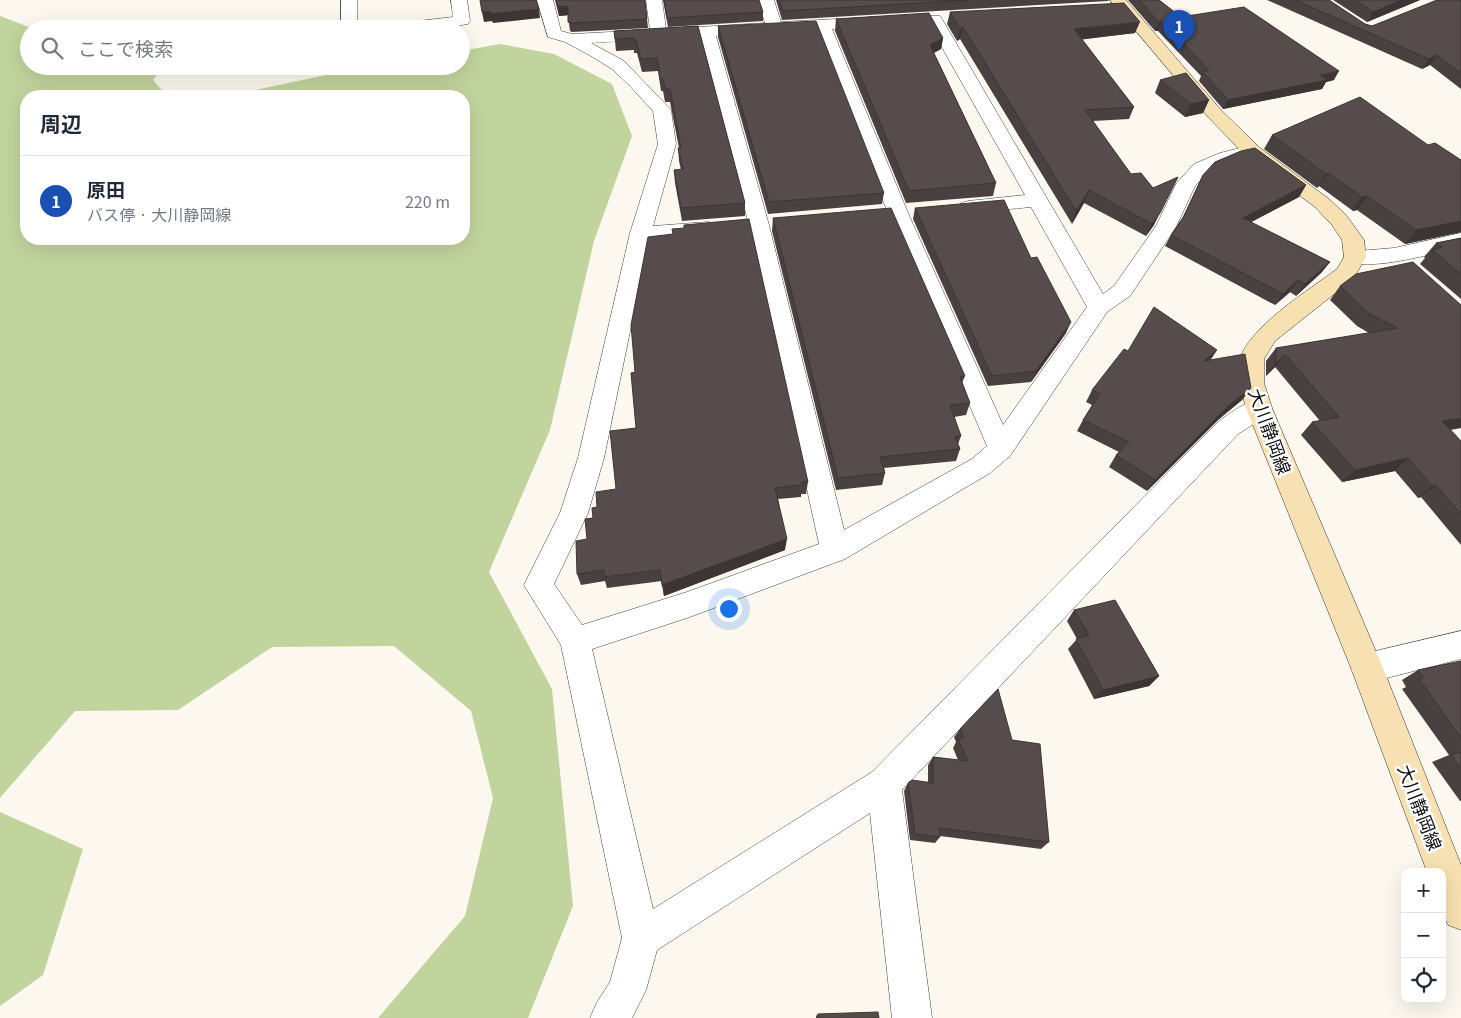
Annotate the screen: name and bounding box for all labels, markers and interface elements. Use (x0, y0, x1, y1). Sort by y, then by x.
pin: 1 (1163, 10, 1195, 51)
search box (20, 20, 470, 75)
icon: search (38, 34, 66, 62)
text: ここで検索 (78, 34, 173, 61)
text: 周辺 (40, 108, 82, 138)
text: 原田 (87, 175, 125, 202)
text: 1 (51, 189, 61, 213)
text: 220 m (405, 189, 450, 213)
text: バス停 · 大川静岡線 (87, 202, 231, 226)
street label: 大川静岡線 (1243, 384, 1299, 478)
your location (716, 596, 742, 622)
street label: 大川静岡線 (1393, 760, 1449, 854)
map controls (1401, 868, 1446, 1003)
button: + (1401, 868, 1446, 913)
button: − (1401, 913, 1446, 958)
button: locate (1401, 958, 1446, 1003)

